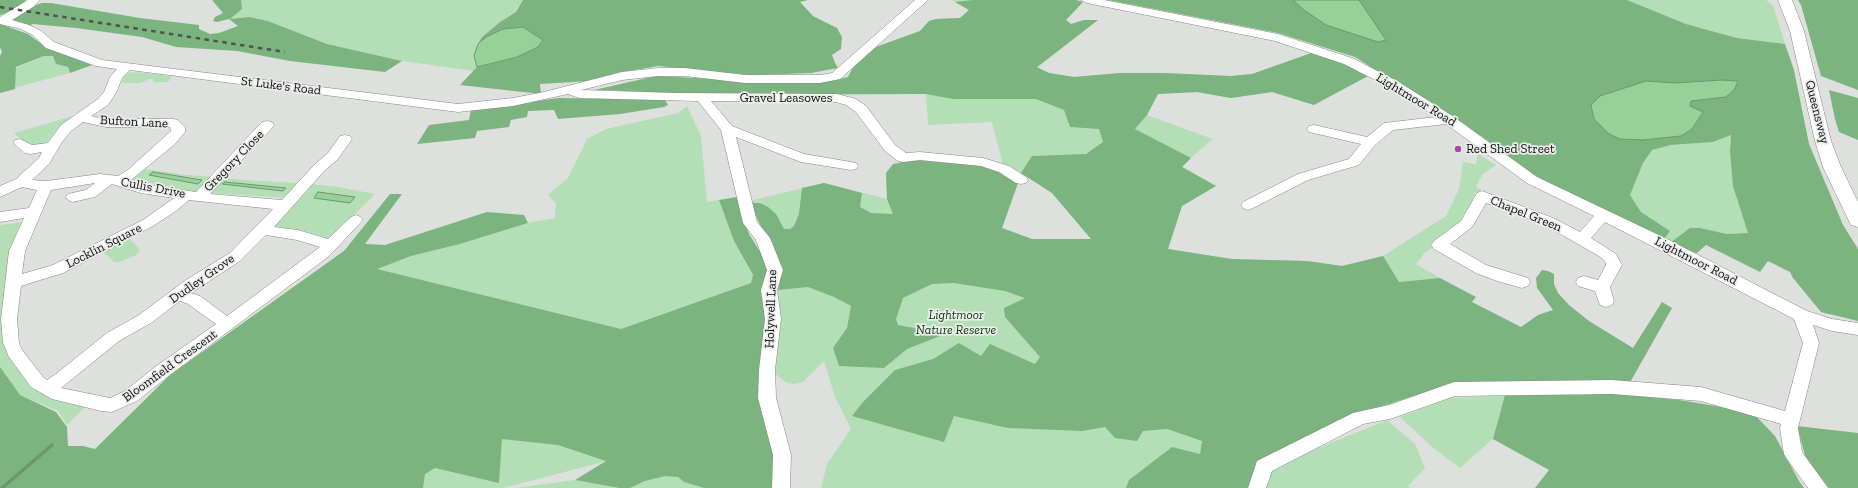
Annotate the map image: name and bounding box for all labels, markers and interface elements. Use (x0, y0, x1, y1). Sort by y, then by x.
street label: Lightmoor Road (1373, 70, 1459, 130)
street label: St Luke's Road (240, 73, 322, 99)
street label: Queensway (1802, 79, 1832, 145)
street label: Gravel Leasowes (740, 90, 832, 106)
street label: Bufton Lane (100, 112, 168, 132)
street label: Gregory Close (201, 127, 267, 195)
place label: Red Shed Street (1466, 141, 1555, 157)
marker: Red Shed Street (1453, 144, 1463, 154)
street label: Cullis Drive (119, 174, 187, 202)
street label: Chapel Green (1488, 193, 1564, 235)
street label: Locklin Square (63, 220, 145, 272)
street label: Lightmoor Road (1652, 233, 1740, 289)
street label: Dudley Grove (166, 251, 238, 307)
street label: Holywell Lane (762, 269, 780, 349)
park label: Lightmoor Nature Reserve (916, 307, 996, 338)
street label: Bloomfield Crescent (120, 327, 220, 405)

